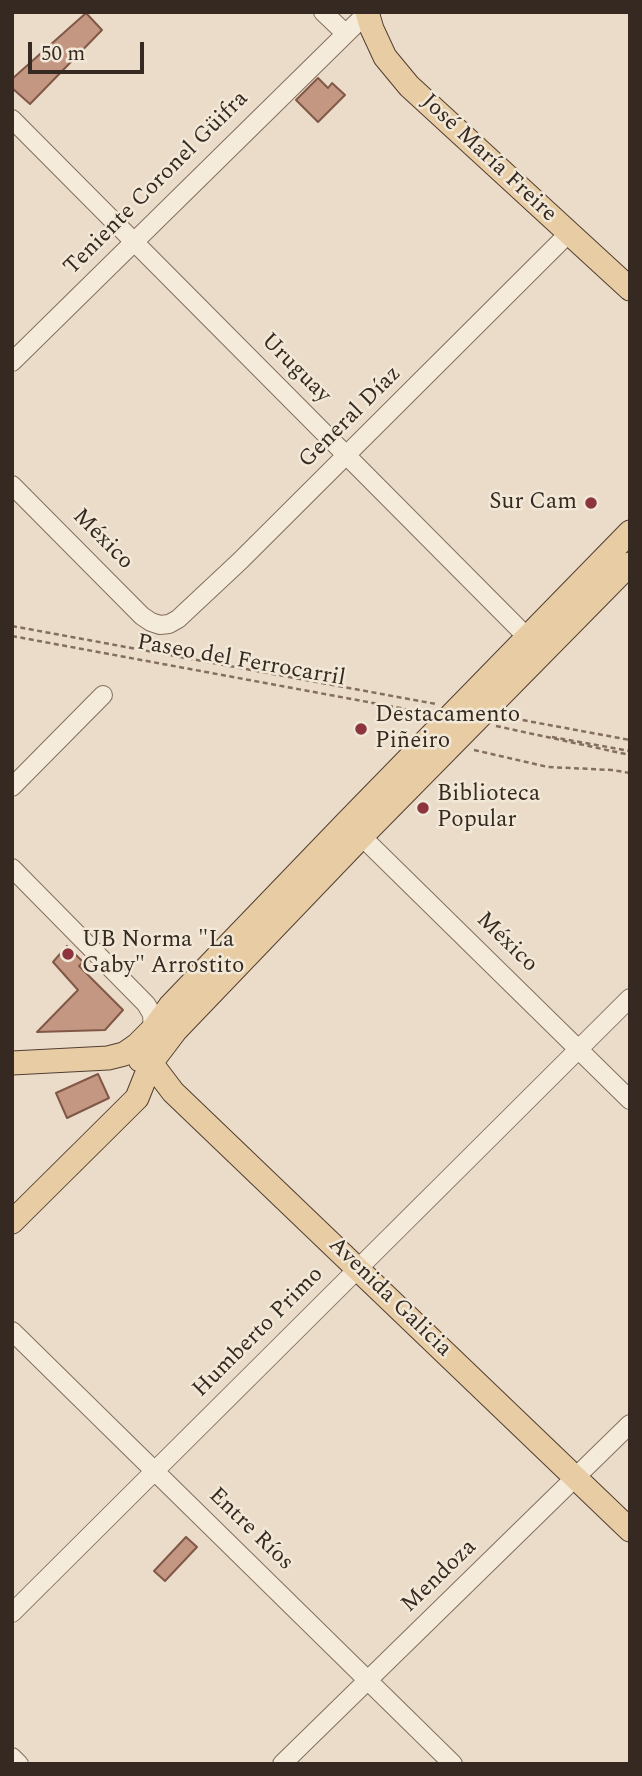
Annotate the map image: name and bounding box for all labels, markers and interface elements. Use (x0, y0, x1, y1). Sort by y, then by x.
scale bar (32, 28, 147, 72)
text: 50 m (41, 38, 85, 70)
street label: Teniente Coronel Güifra (59, 86, 255, 282)
street label: José María Freire (414, 89, 562, 229)
street label: Uruguay (254, 328, 336, 410)
street label: General Díaz (294, 361, 408, 475)
place label: Sur Cam (489, 489, 577, 517)
marker: Sur Cam (583, 495, 599, 511)
street label: México (66, 504, 138, 576)
street label: Paseo del Ferrocarril (135, 630, 347, 694)
place label: Destacamento Piñeiro (375, 702, 520, 756)
marker: Destacamento Piñeiro (353, 721, 369, 737)
place label: Biblioteca Popular (437, 781, 540, 835)
marker: Biblioteca Popular (415, 800, 431, 816)
street label: México (469, 907, 543, 979)
place label: UB Norma "La Gaby" Arrostito (82, 927, 244, 981)
marker: UB Norma "La Gaby" Arrostito (60, 946, 76, 962)
street label: Avenida Galicia (321, 1232, 457, 1364)
street label: Humberto Primo (188, 1262, 330, 1404)
street label: Entre Ríos (202, 1483, 298, 1577)
street label: Mendoza (397, 1534, 483, 1620)

